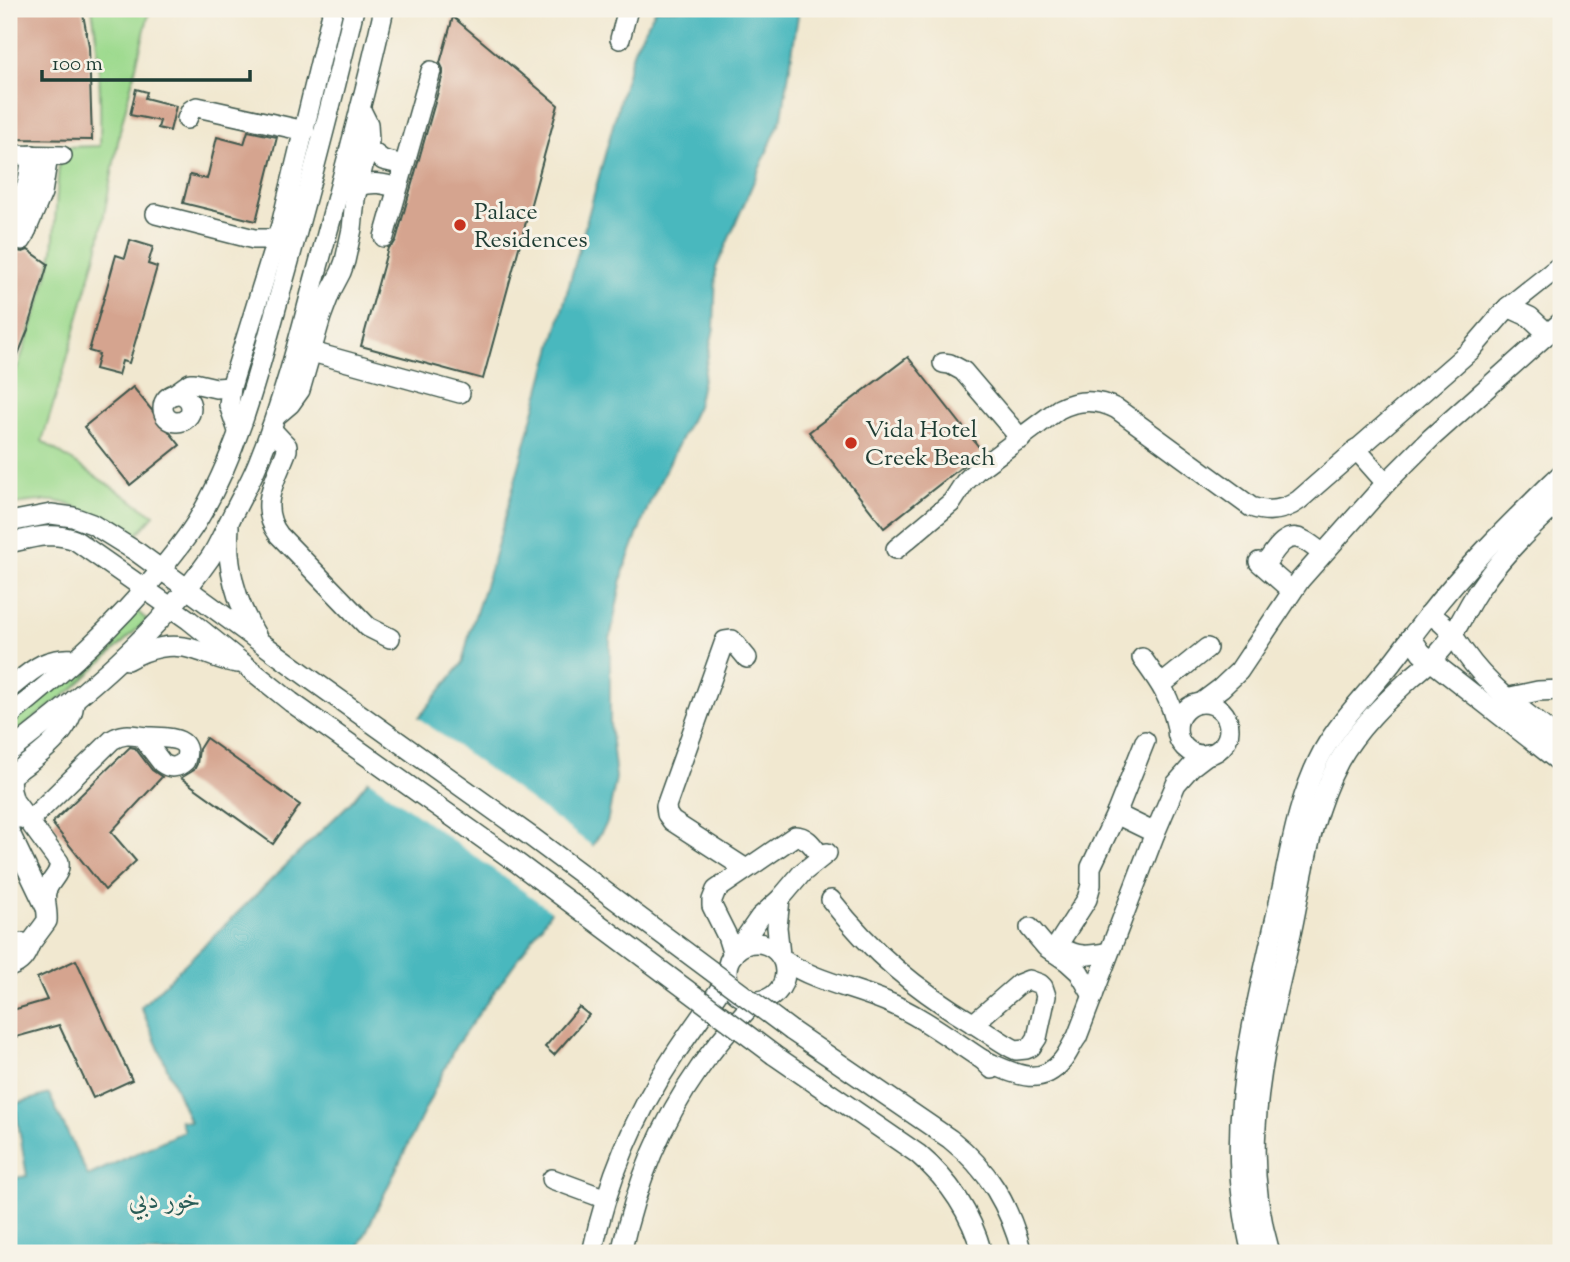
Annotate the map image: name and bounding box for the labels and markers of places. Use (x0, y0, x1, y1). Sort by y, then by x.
place label: Palace Residences (474, 196, 588, 258)
marker: Palace Residences (452, 217, 468, 233)
place label: Vida Hotel Creek Beach (865, 414, 995, 476)
marker: Vida Hotel Creek Beach (843, 435, 859, 451)

